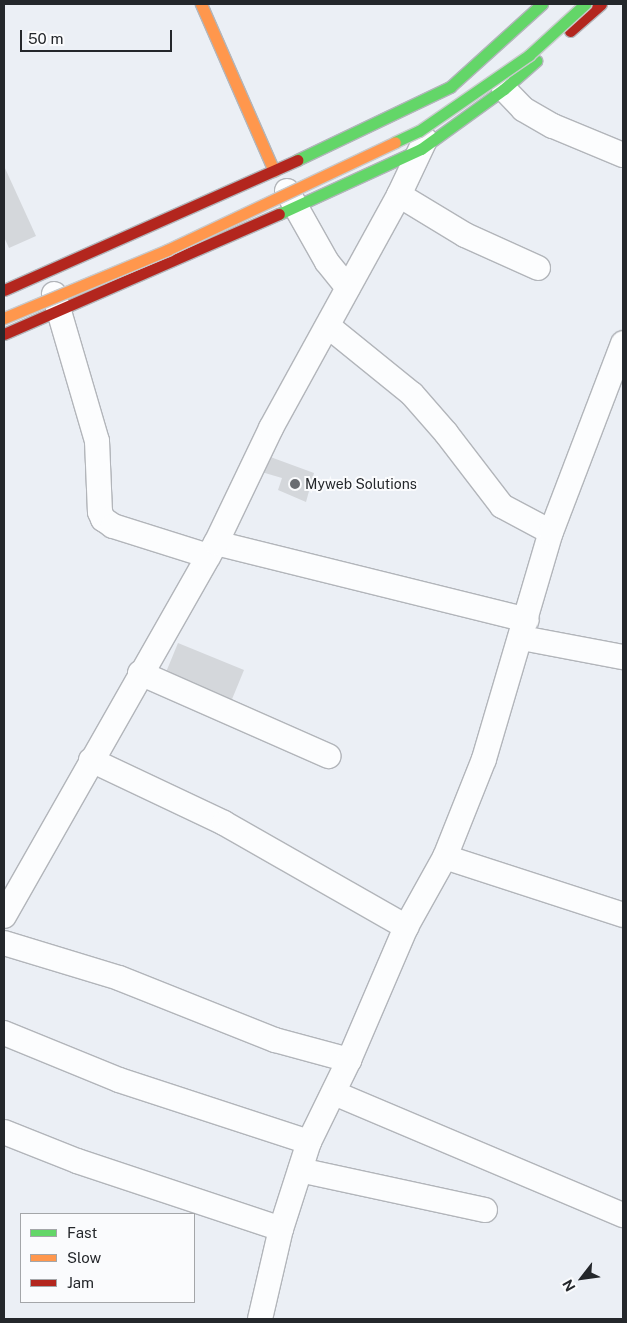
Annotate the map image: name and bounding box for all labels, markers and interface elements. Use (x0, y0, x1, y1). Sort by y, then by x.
scale bar (22, 20, 175, 52)
text: 50 m (28, 30, 63, 47)
place label: Myweb Solutions (305, 476, 417, 492)
marker: Myweb Solutions (289, 478, 301, 490)
legend (20, 1213, 195, 1303)
text: Fast (67, 1224, 97, 1241)
text: Slow (67, 1249, 101, 1266)
north arrow (557, 1253, 607, 1303)
text: Jam (67, 1274, 94, 1291)
text: N (559, 1277, 579, 1294)

